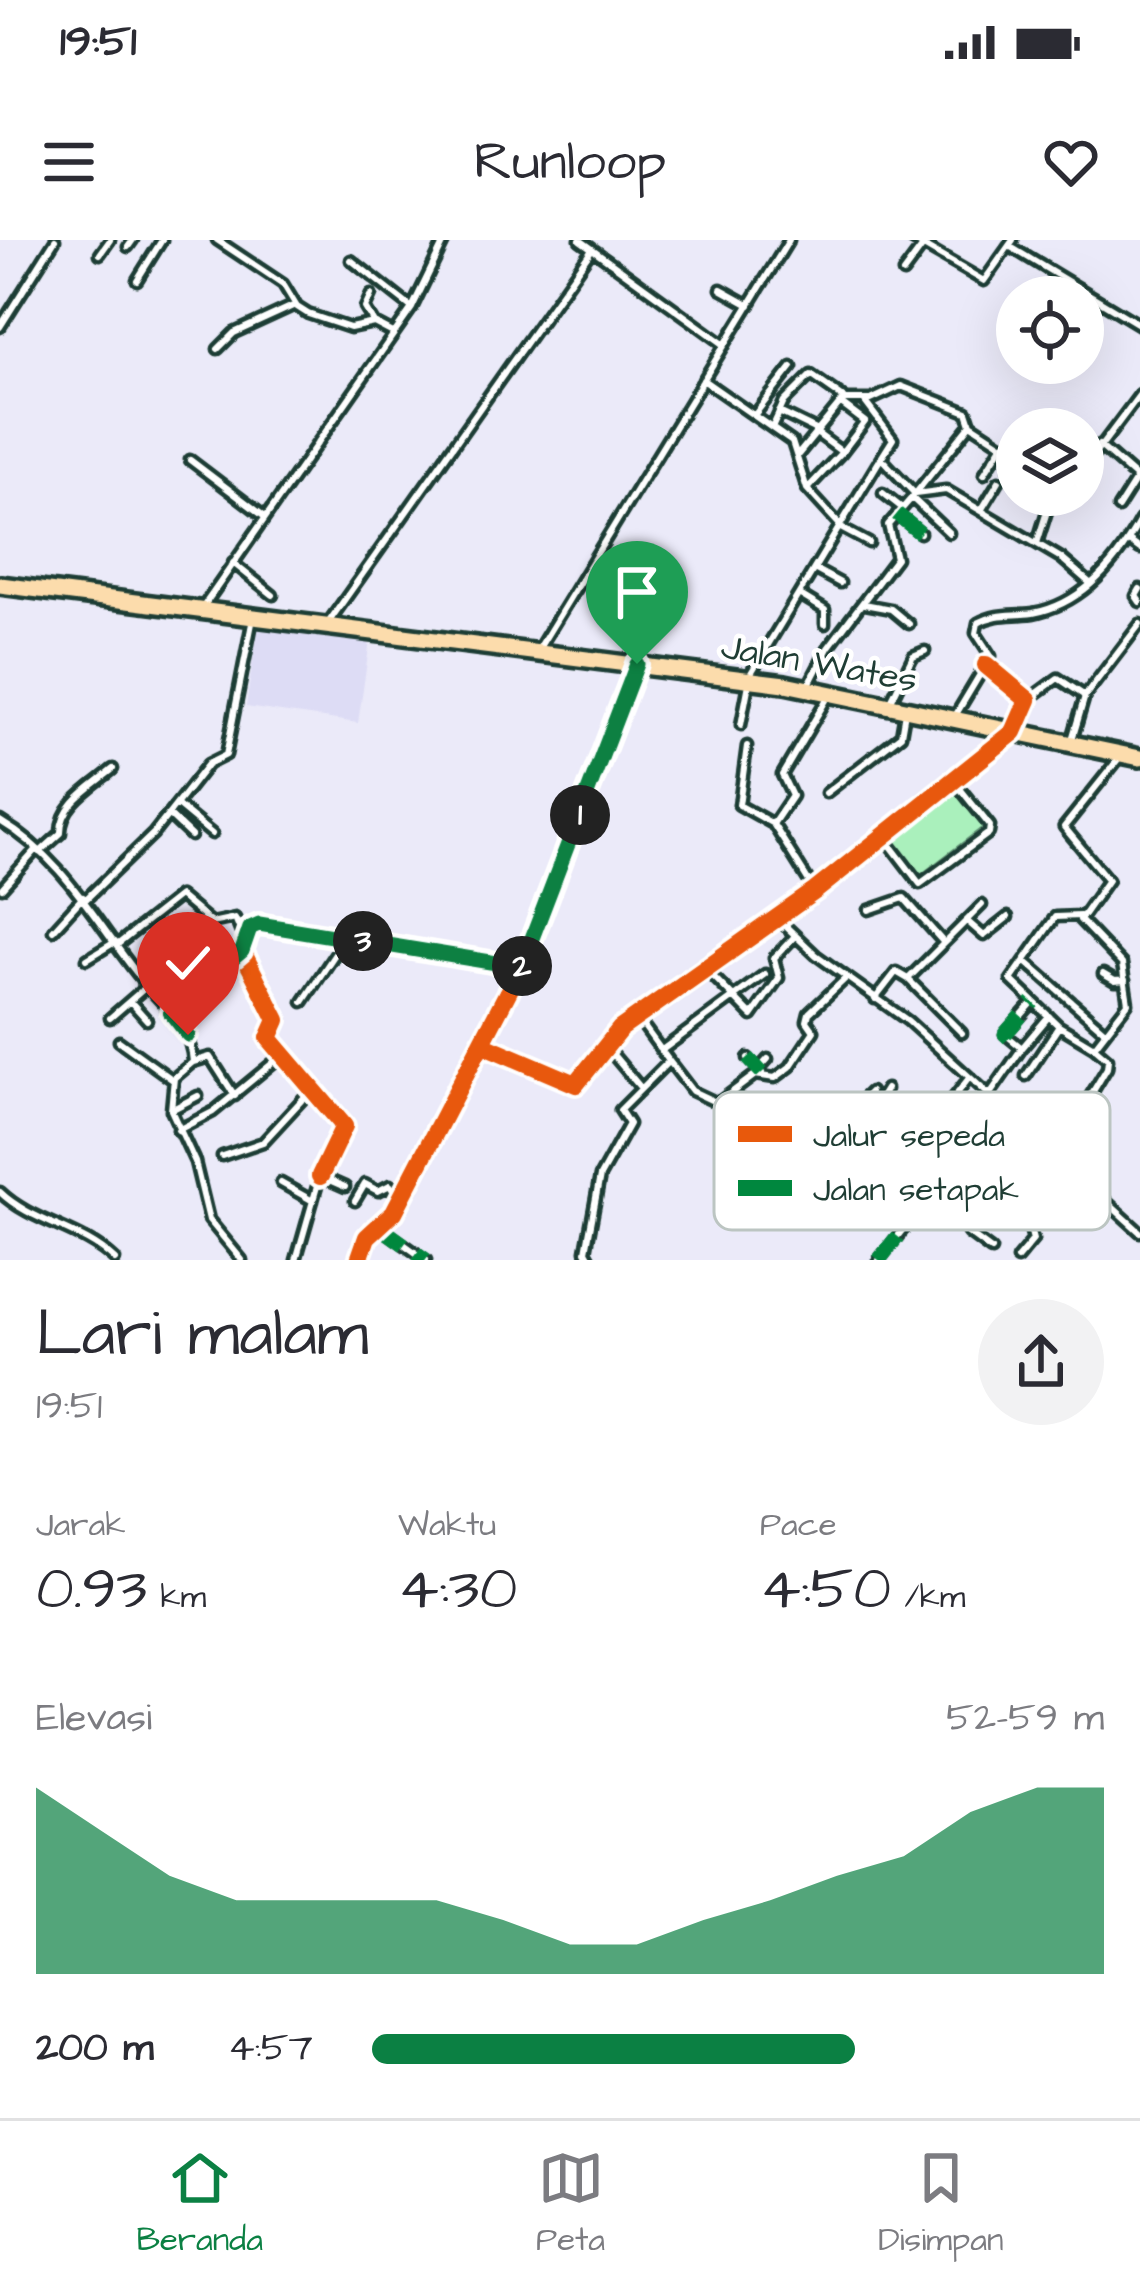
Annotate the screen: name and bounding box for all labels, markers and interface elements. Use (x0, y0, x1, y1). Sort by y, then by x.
text: 19:51 (60, 11, 137, 73)
text: Runloop (474, 125, 666, 200)
icon: menu (36, 129, 102, 195)
icon: heart (1038, 129, 1104, 195)
map controls (996, 276, 1104, 516)
button: locate (996, 276, 1104, 384)
button: layers (996, 408, 1104, 516)
pin (586, 541, 688, 664)
icon: arrive (604, 559, 670, 625)
street label: Jalan Wates (717, 622, 921, 706)
pin: 1 (550, 785, 610, 845)
text: 1 (578, 792, 582, 838)
pin: 3 (333, 911, 393, 971)
pin (137, 912, 239, 1035)
text: 3 (355, 918, 371, 964)
icon: check (155, 930, 221, 996)
pin: 2 (492, 936, 552, 996)
text: 2 (513, 943, 531, 989)
legend (714, 1092, 1110, 1230)
text: Jalur sepeda (813, 1113, 1005, 1159)
text: Jalan setapak (813, 1167, 1019, 1213)
text: Lari malam (36, 1289, 368, 1381)
button: share (978, 1299, 1104, 1425)
text: 19:51 (36, 1380, 102, 1434)
text: Jarak (36, 1502, 126, 1548)
text: Waktu (398, 1502, 496, 1548)
text: Pace (760, 1502, 837, 1548)
text: 0.93 (36, 1548, 147, 1631)
text: 4:30 (398, 1548, 517, 1631)
text: 4:50 (760, 1548, 891, 1631)
text: km (147, 1574, 206, 1620)
text: /km (891, 1574, 965, 1620)
text: Elevasi (36, 1692, 152, 1746)
text: 52–59 m (946, 1692, 1104, 1746)
text: 200 m (36, 2022, 154, 2076)
text: 4:57 (228, 2022, 313, 2076)
tab: Beranda (137, 2145, 263, 2263)
tab: Peta (536, 2145, 605, 2263)
tab: Disimpan (878, 2145, 1003, 2263)

